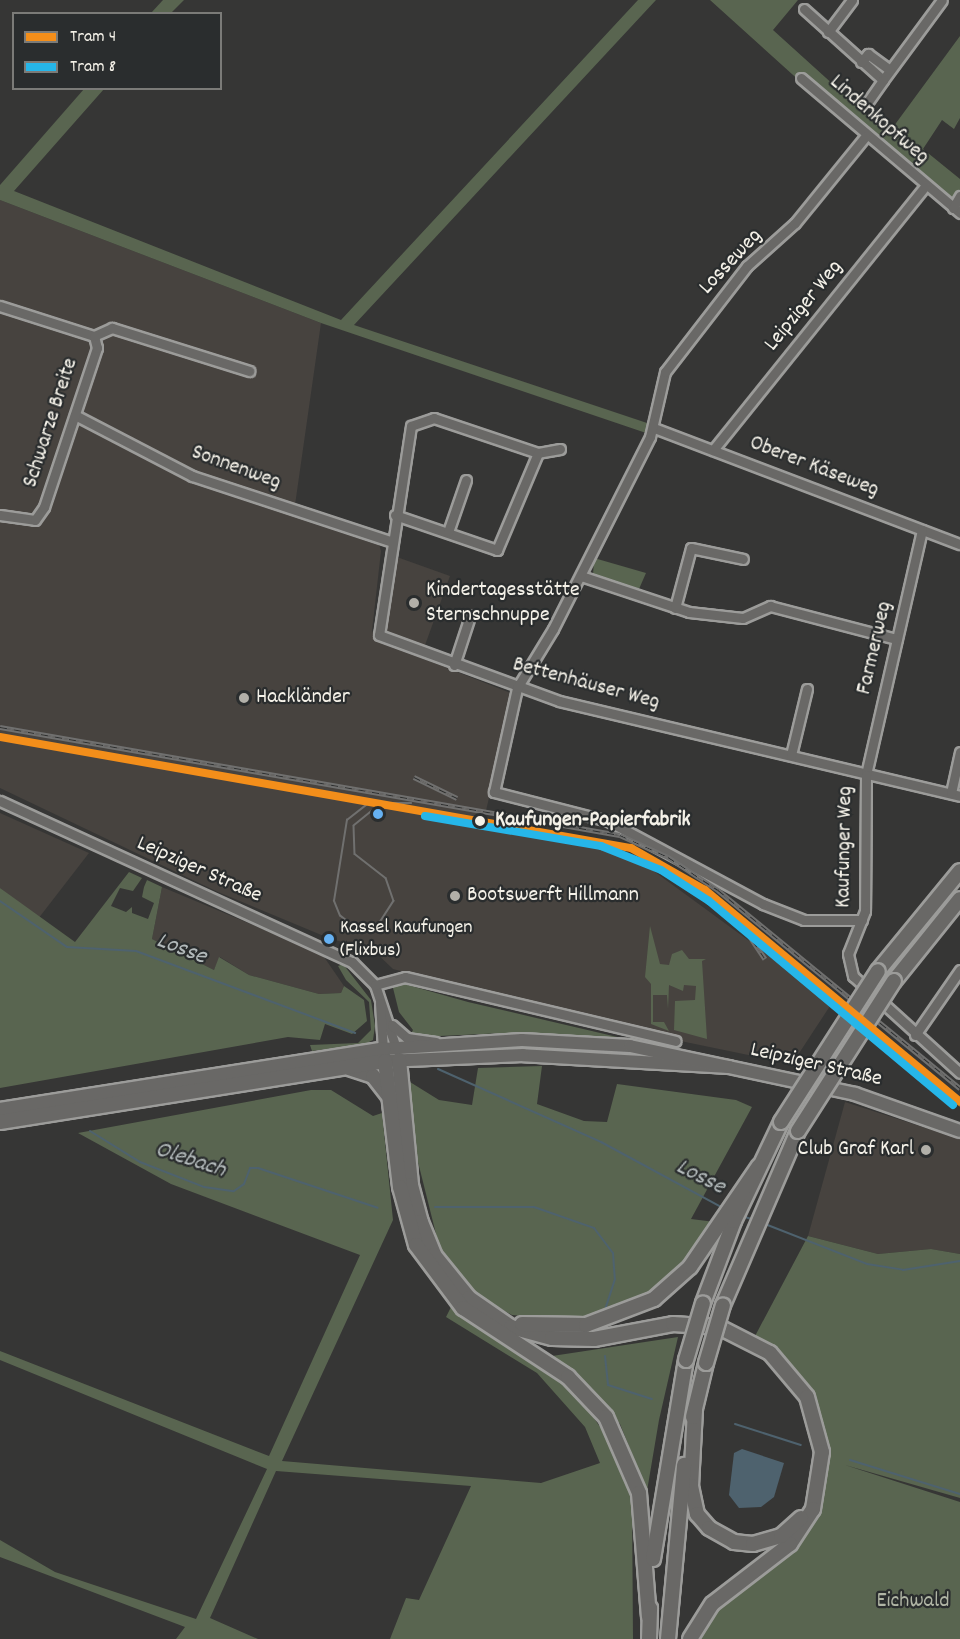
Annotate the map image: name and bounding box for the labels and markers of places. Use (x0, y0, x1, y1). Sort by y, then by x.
place label: Kindertagesstätte Sternschnuppe (426, 577, 580, 628)
marker: Kindertagesstätte Sternschnuppe (407, 596, 421, 610)
place label: Hackländer (256, 685, 350, 711)
marker: Hackländer (237, 691, 251, 705)
unlabelled marker (372, 808, 384, 820)
place label: Kaufungen-Papierfabrik (495, 808, 690, 834)
marker: Kaufungen-Papierfabrik (470, 811, 490, 831)
place label: Bootswerft Hillmann (467, 883, 639, 909)
marker: Bootswerft Hillmann (448, 889, 462, 903)
place label: Kassel Kaufungen (Flixbus) (340, 916, 473, 963)
marker: Kassel Kaufungen (Flixbus) (323, 933, 335, 945)
place label: Club Graf Karl (798, 1137, 914, 1163)
marker: Club Graf Karl (919, 1143, 933, 1157)

